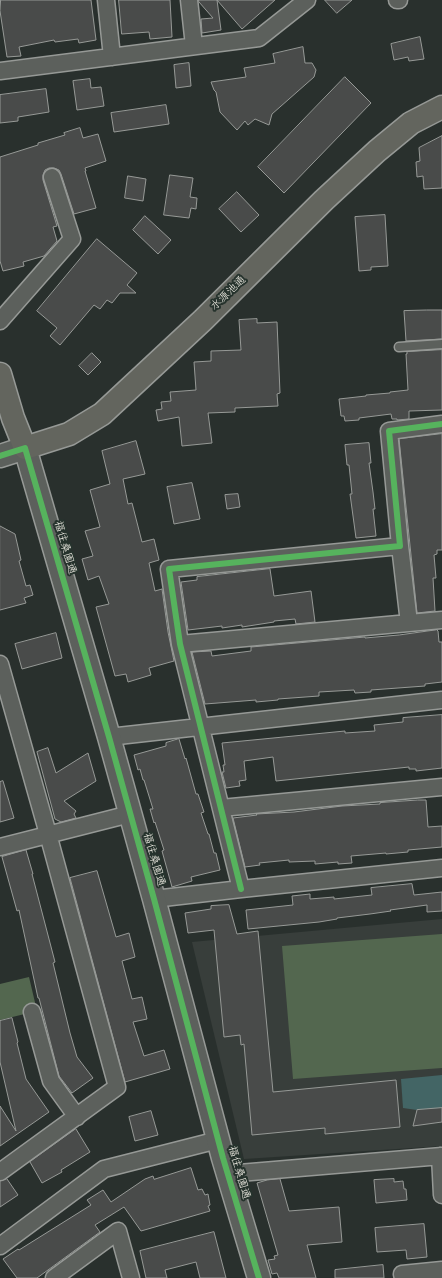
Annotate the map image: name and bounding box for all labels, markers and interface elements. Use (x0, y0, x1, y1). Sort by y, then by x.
street label: 水源池通 (209, 274, 249, 314)
street label: 福住桑園通 (50, 520, 78, 576)
street label: 福住桑園通 (139, 832, 167, 888)
street label: 福住桑園通 (224, 1145, 252, 1201)

